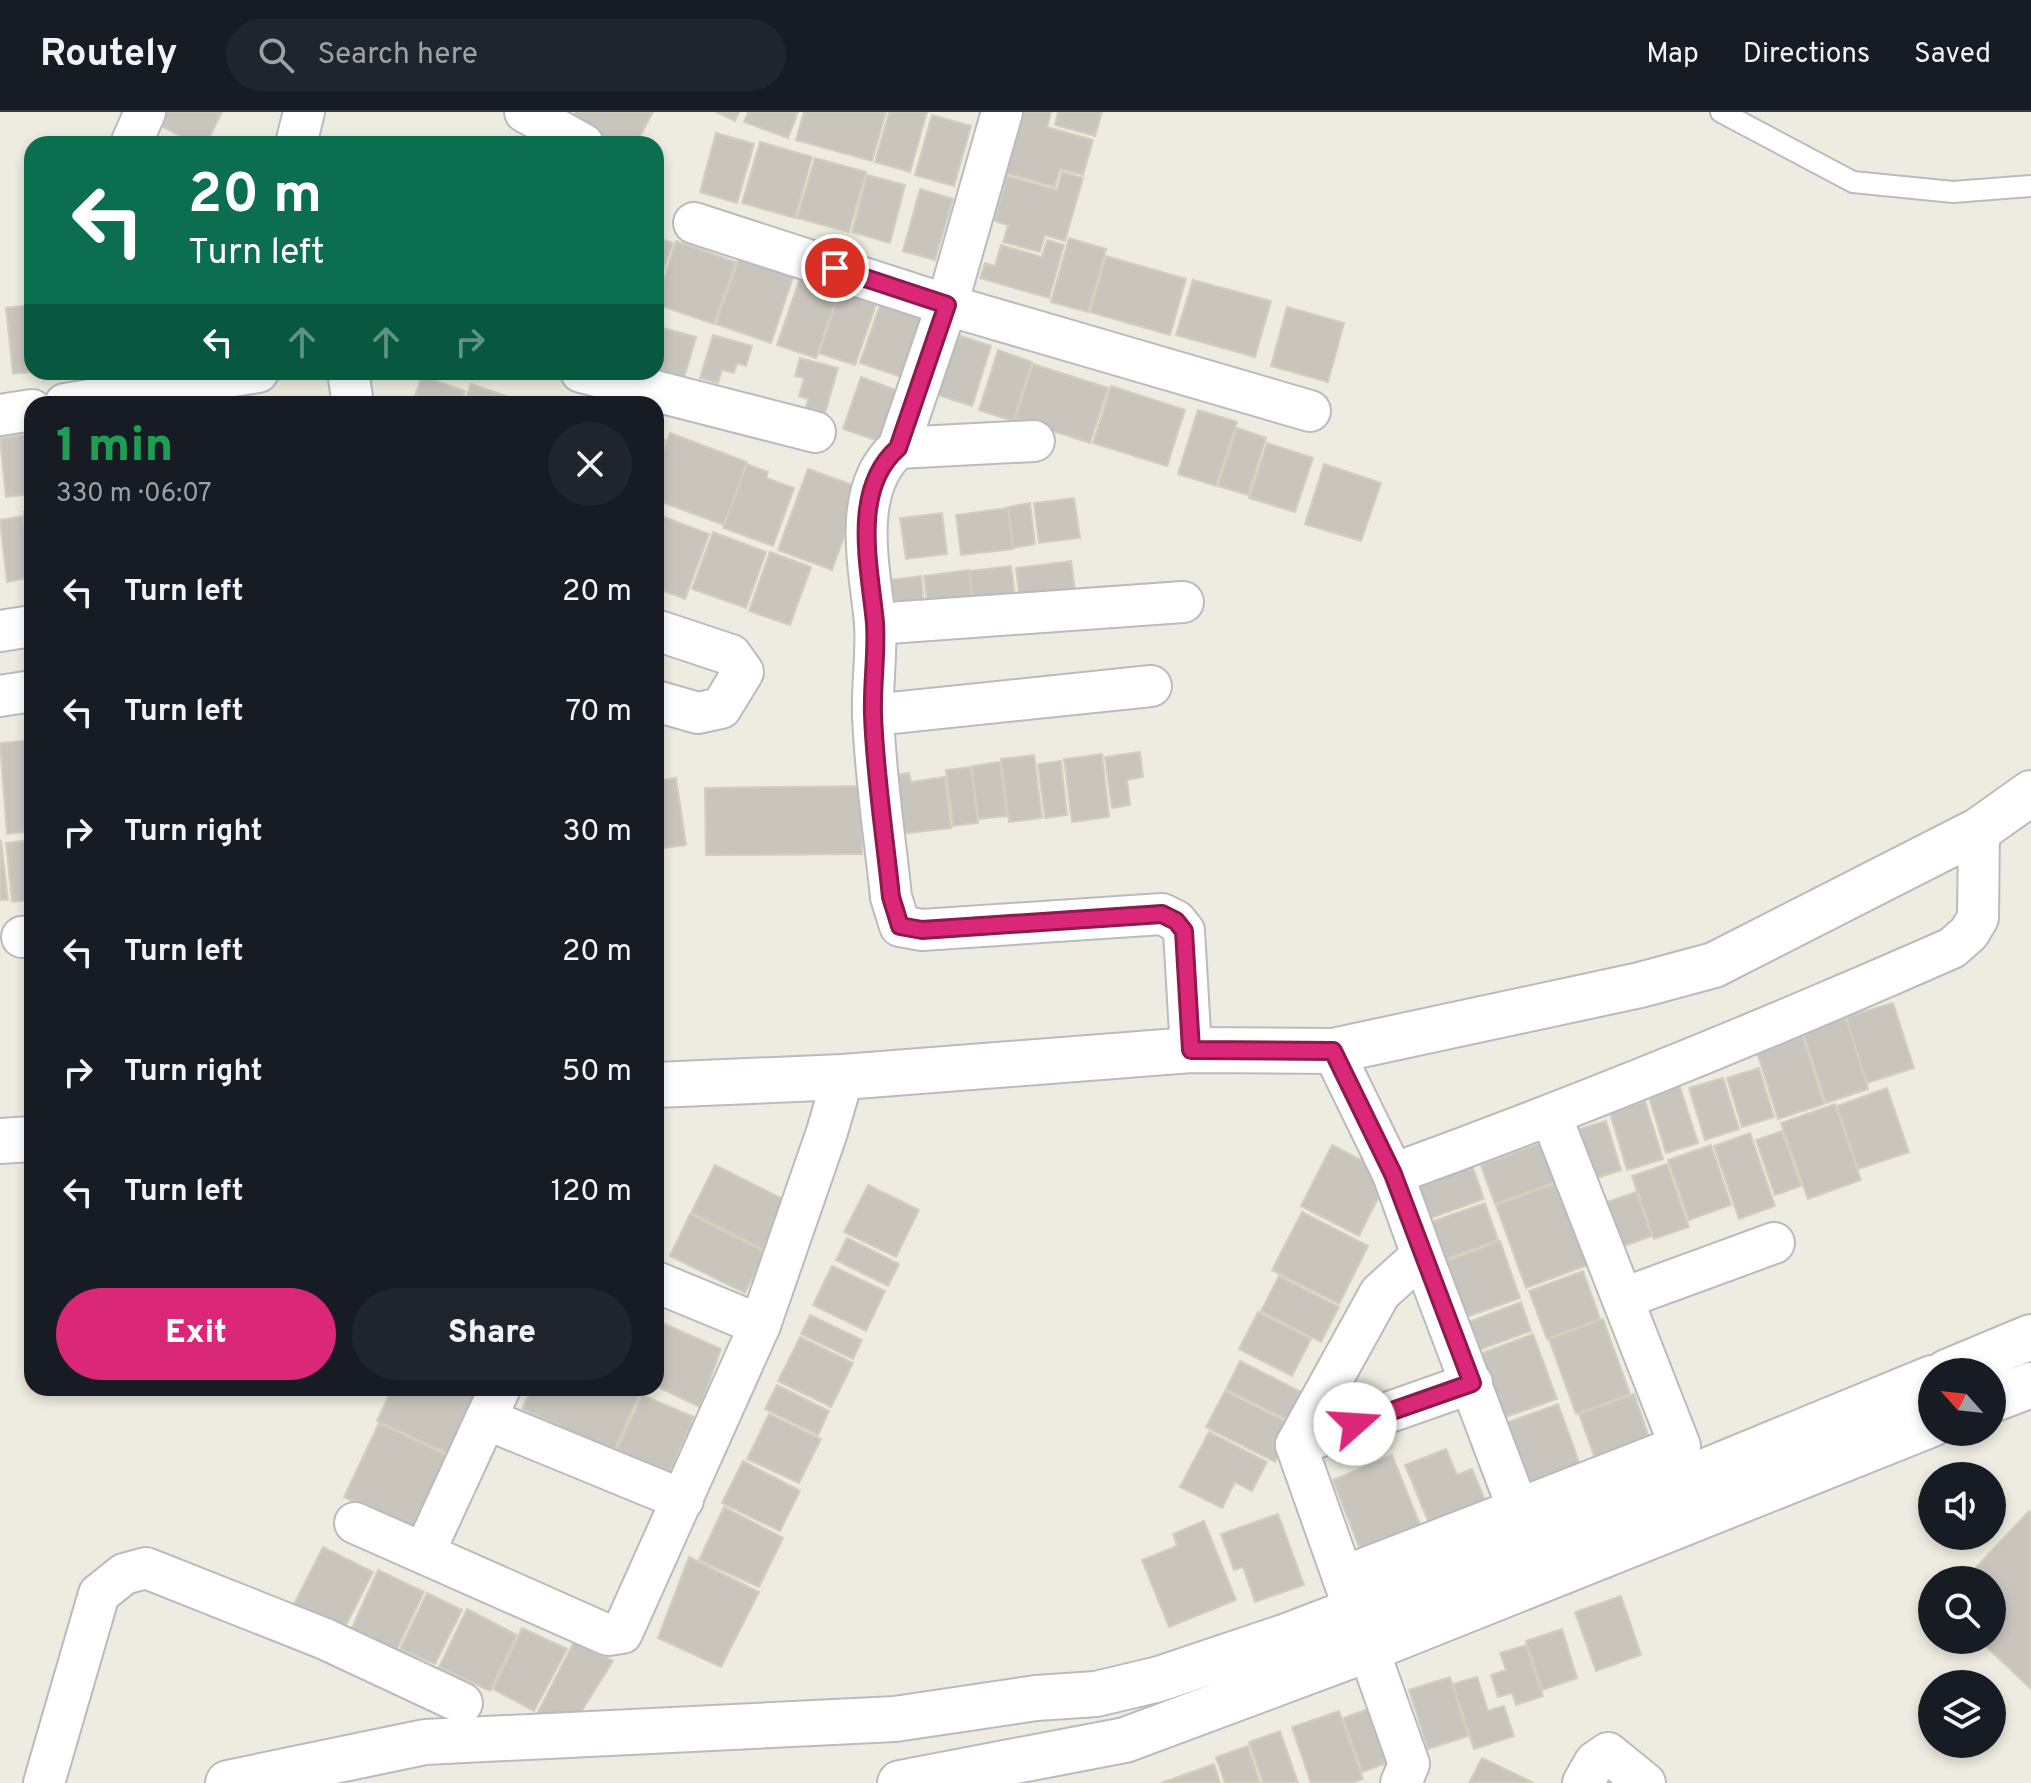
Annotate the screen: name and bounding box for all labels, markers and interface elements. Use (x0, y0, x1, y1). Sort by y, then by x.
search box (226, 19, 786, 91)
text: Routely (40, 31, 178, 80)
icon: search (254, 33, 298, 77)
text: Search here (318, 37, 478, 74)
text: Map (1646, 37, 1699, 73)
text: Directions (1743, 37, 1870, 73)
text: Saved (1914, 37, 1991, 73)
text: 20 m (188, 162, 322, 232)
icon: left (56, 168, 160, 272)
text: Turn left (188, 231, 325, 277)
pin (801, 234, 869, 302)
icon: arrive (813, 246, 857, 290)
icon: left (196, 320, 240, 364)
icon: ahead (280, 320, 324, 364)
icon: ahead (364, 320, 408, 364)
icon: right (448, 320, 492, 364)
text: 1 min (56, 418, 173, 478)
button: close (548, 422, 632, 506)
text: 330 m · 06:07 (56, 478, 212, 511)
icon: left (56, 570, 100, 614)
text: Turn left (124, 574, 244, 611)
text: 20 m (562, 574, 632, 611)
icon: left (56, 690, 100, 734)
text: Turn left (124, 694, 244, 731)
text: 70 m (566, 694, 632, 731)
icon: right (56, 810, 100, 854)
text: Turn right (124, 814, 262, 851)
text: 30 m (563, 814, 632, 851)
icon: left (56, 930, 100, 974)
text: Turn left (124, 934, 244, 971)
text: 20 m (562, 934, 632, 971)
icon: right (56, 1050, 100, 1094)
text: Turn right (124, 1054, 262, 1091)
text: 50 m (562, 1054, 632, 1091)
icon: left (56, 1170, 100, 1214)
text: Turn left (124, 1174, 244, 1211)
text: 120 m (551, 1174, 632, 1211)
button: Exit (56, 1288, 336, 1380)
button: Share (352, 1288, 632, 1380)
north arrow (1918, 1358, 2006, 1446)
map controls (1918, 1358, 2006, 1758)
position arrow (1313, 1382, 1397, 1466)
button: sound (1918, 1462, 2006, 1550)
button: search (1918, 1566, 2006, 1654)
button: layers (1918, 1670, 2006, 1758)

